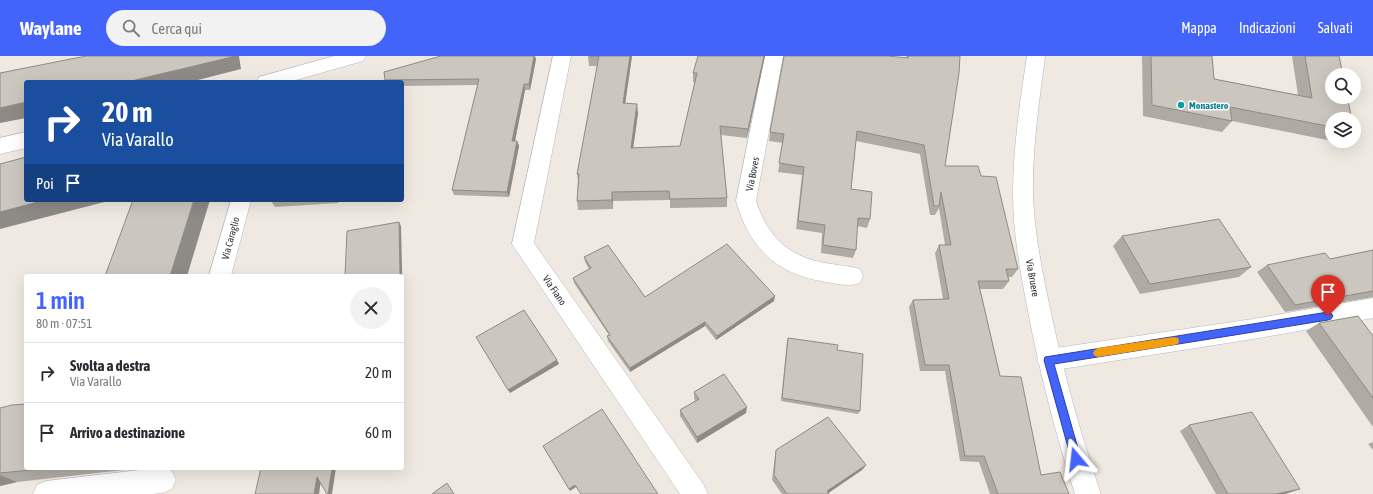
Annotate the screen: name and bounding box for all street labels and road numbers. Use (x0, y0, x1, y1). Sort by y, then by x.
street label: Via Boves (744, 156, 761, 192)
street label: Via Caraglio (220, 215, 242, 261)
street label: Via Bruere (1024, 259, 1041, 298)
street label: Via Fiano (541, 273, 569, 308)

